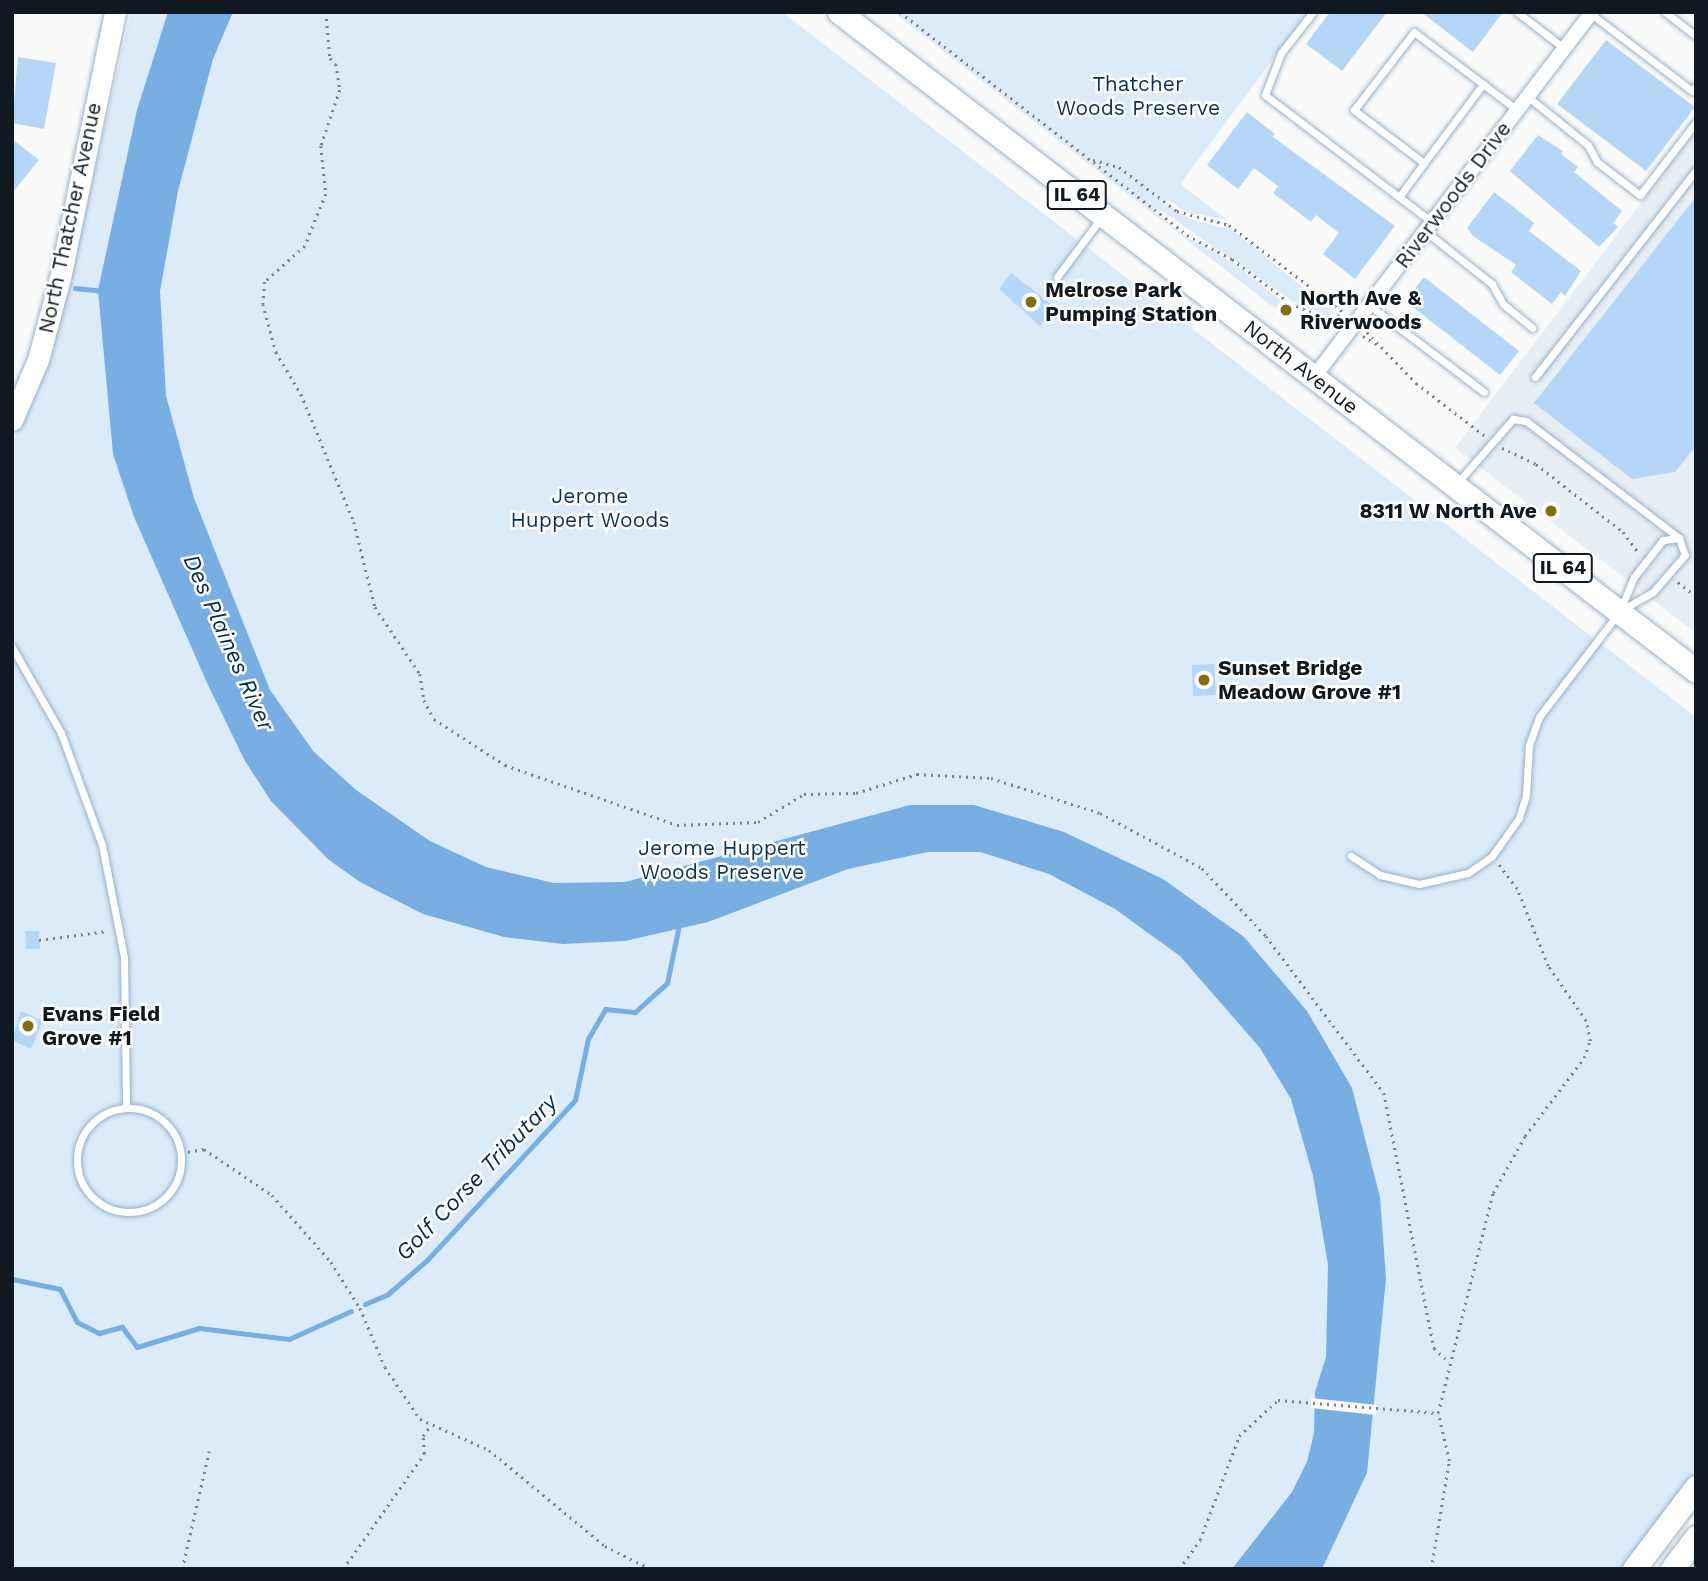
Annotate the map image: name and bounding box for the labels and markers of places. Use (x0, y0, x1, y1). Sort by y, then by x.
place label: Melrose Park Pumping Station (1045, 277, 1217, 327)
place label: North Ave & Riverwoods (1300, 285, 1422, 335)
marker: Melrose Park Pumping Station (1023, 294, 1039, 310)
marker: North Ave & Riverwoods (1278, 302, 1294, 318)
place label: 8311 W North Ave (1358, 498, 1537, 524)
marker: 8311 W North Ave (1543, 503, 1559, 519)
place label: Sunset Bridge Meadow Grove #1 (1218, 655, 1401, 705)
marker: Sunset Bridge Meadow Grove #1 (1196, 672, 1212, 688)
place label: Evans Field Grove #1 (42, 1001, 160, 1051)
marker: Evans Field Grove #1 (20, 1018, 36, 1034)

